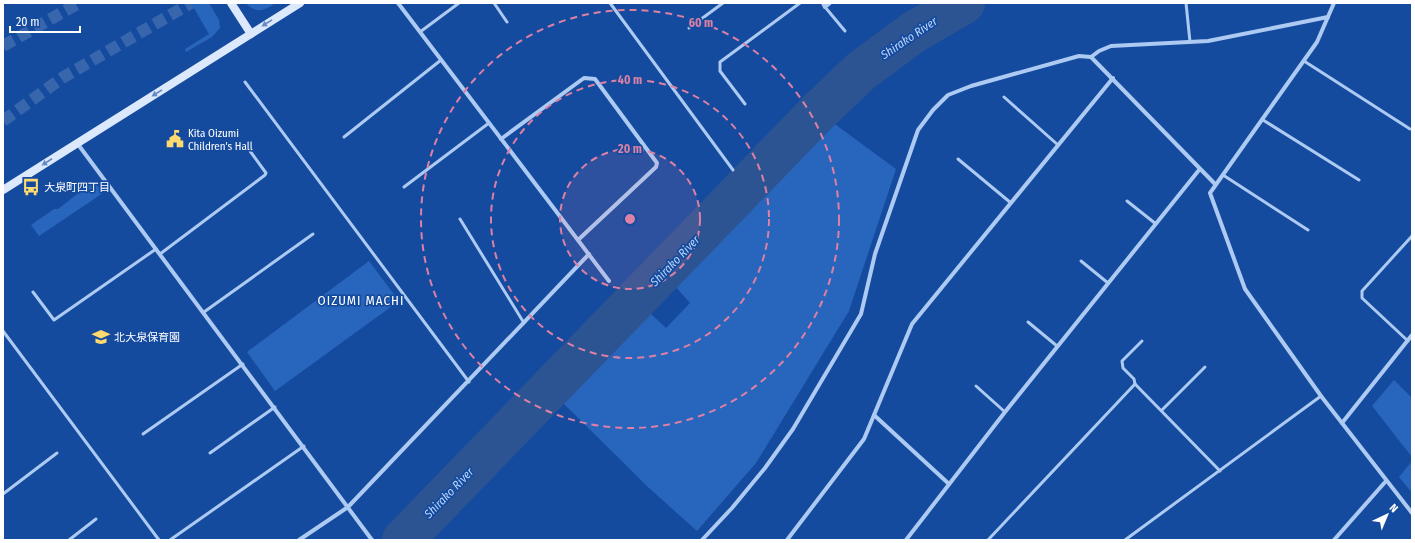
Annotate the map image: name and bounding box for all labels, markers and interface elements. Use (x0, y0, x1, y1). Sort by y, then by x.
scale bar (10, 8, 80, 34)
water label: Shirako River (877, 14, 940, 62)
text: 20 m (16, 15, 40, 29)
text: 60 m (689, 16, 713, 30)
one-way arrow (261, 20, 273, 27)
text: 40 m (618, 73, 642, 87)
one-way arrow (151, 89, 163, 96)
place label: Kita Oizumi Children's Hall (188, 127, 253, 153)
public building icon: Kita Oizumi Children's Hall (165, 129, 185, 149)
text: 20 m (617, 142, 642, 156)
one-way arrow (42, 158, 52, 166)
bus stop icon: 大泉町四丁目 (21, 177, 41, 197)
place label: 大泉町四丁目 (44, 181, 110, 194)
centre of rings (623, 212, 637, 226)
water label: Shirako River (647, 232, 703, 290)
district label: OIZUMI MACHI (318, 293, 404, 308)
school or university icon: 北大泉保育園 (91, 327, 111, 347)
place label: 北大泉保育園 (114, 331, 180, 344)
water label: Shirako River (421, 464, 477, 522)
north arrow (1367, 495, 1407, 535)
text: N (1387, 501, 1400, 515)

